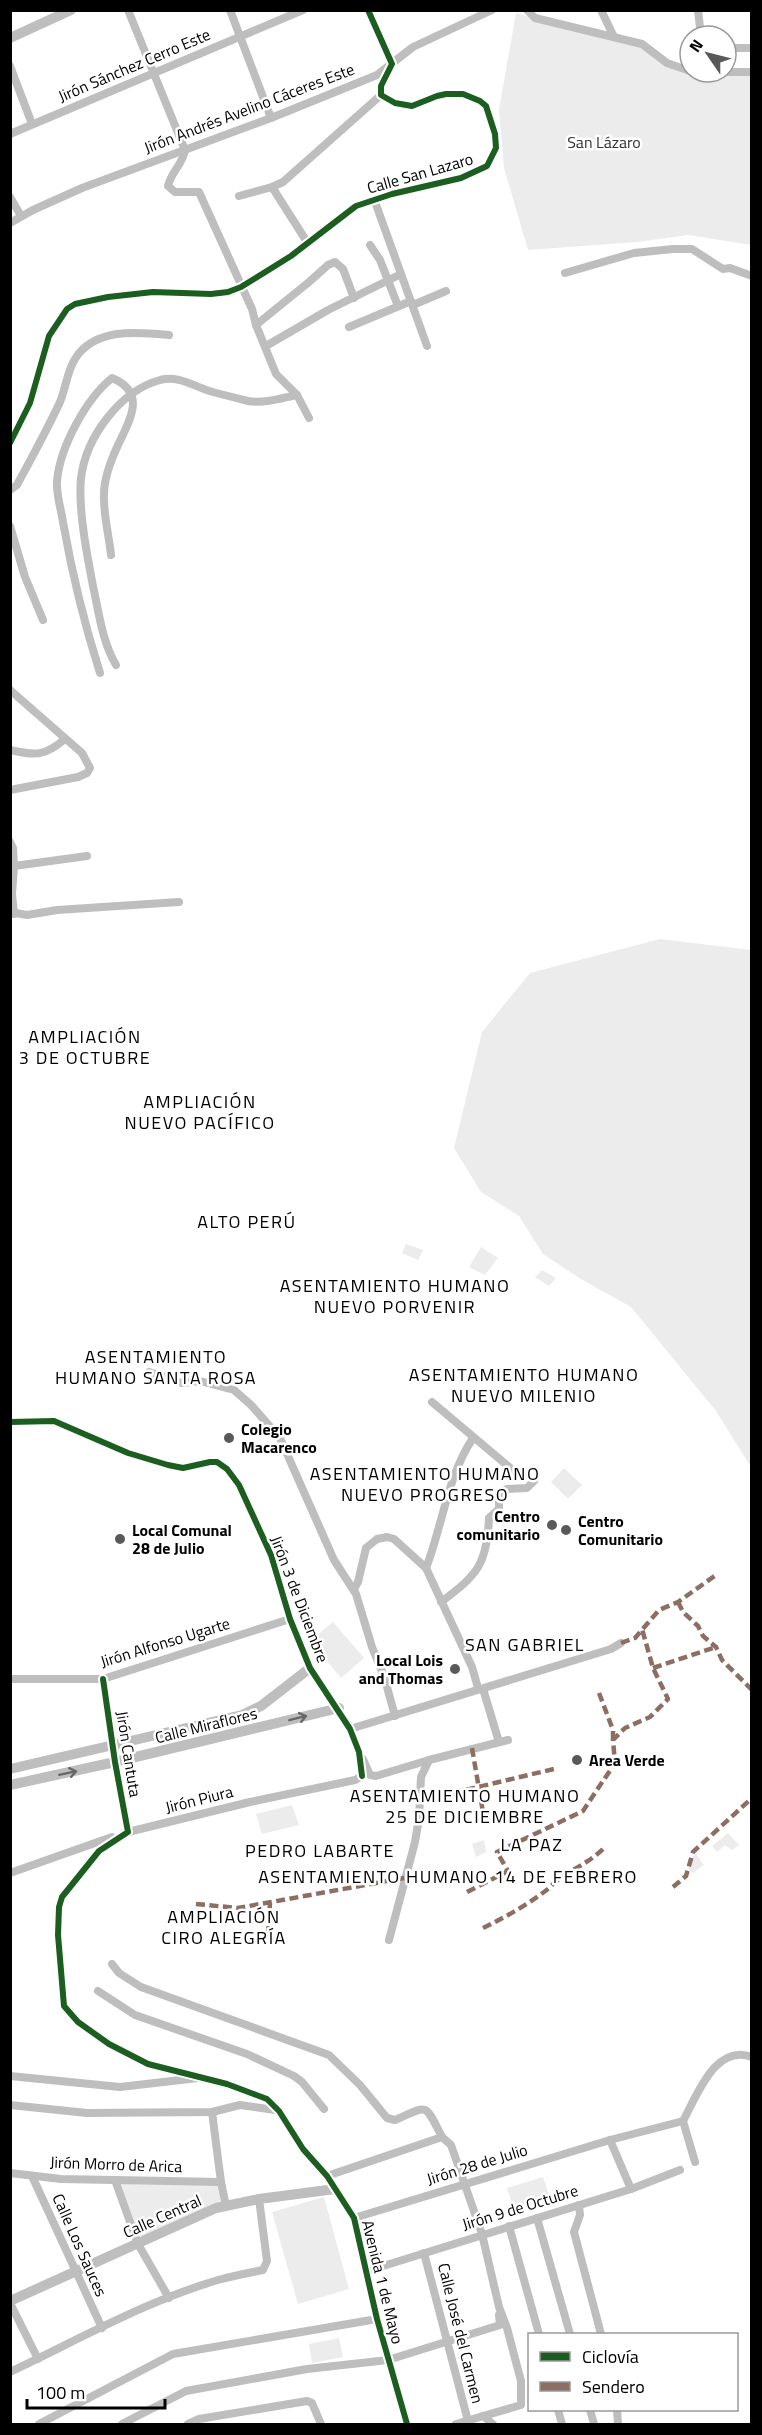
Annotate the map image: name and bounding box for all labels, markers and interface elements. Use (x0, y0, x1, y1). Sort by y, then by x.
street label: Jirón Sánchez Cerro Este (54, 22, 214, 108)
north arrow (678, 24, 738, 84)
text: N (683, 34, 709, 57)
street label: Jirón Andrés Avelino Cáceres Este (140, 57, 358, 159)
park label: San Lázaro (567, 130, 641, 154)
street label: Calle San Lazaro (364, 146, 476, 200)
district label: AMPLIACIÓN 3 DE OCTUBRE (19, 1023, 151, 1071)
district label: AMPLIACIÓN NUEVO PACÍFICO (124, 1088, 276, 1136)
district label: ALTO PERÚ (197, 1208, 297, 1235)
district label: ASENTAMIENTO HUMANO NUEVO PORVENIR (280, 1272, 510, 1320)
district label: ASENTAMIENTO HUMANO SANTA ROSA (55, 1343, 257, 1391)
district label: ASENTAMIENTO HUMANO NUEVO MILENIO (409, 1361, 639, 1409)
place label: Colegio Macarenco (241, 1417, 317, 1459)
marker: Colegio Macarenco (222, 1431, 236, 1445)
district label: ASENTAMIENTO HUMANO NUEVO PROGRESO (310, 1460, 540, 1508)
place label: Centro comunitario (457, 1504, 540, 1546)
place label: Centro Comunitario (578, 1509, 663, 1551)
place label: Local Comunal 28 de Julio (132, 1518, 232, 1560)
marker: Centro comunitario (545, 1518, 559, 1532)
marker: Centro Comunitario (559, 1523, 573, 1537)
marker: Local Comunal 28 de Julio (113, 1532, 127, 1546)
street label: Jirón 3 de Diciembre (265, 1532, 335, 1666)
street label: Jirón Alfonso Ugarte (97, 1611, 233, 1673)
district label: SAN GABRIEL (465, 1631, 585, 1658)
place label: Local Lois and Thomas (359, 1648, 443, 1690)
marker: Local Lois and Thomas (448, 1662, 462, 1676)
street label: Calle Miraflores (152, 1701, 260, 1749)
street label: Jirón Cantuta (110, 1709, 148, 1799)
one-way arrow (288, 1712, 308, 1723)
place label: Area Verde (589, 1748, 665, 1772)
marker: Area Verde (570, 1753, 584, 1767)
one-way arrow (58, 1766, 77, 1778)
street label: Jirón Piura (163, 1779, 235, 1819)
district label: ASENTAMIENTO HUMANO 25 DE DICIEMBRE (350, 1782, 580, 1830)
district label: LA PAZ (501, 1831, 563, 1858)
district label: PEDRO LABARTE (245, 1837, 395, 1864)
district label: ASENTAMIENTO HUMANO 14 DE FEBRERO (258, 1863, 638, 1890)
district label: AMPLIACIÓN CIRO ALEGRÍA (161, 1903, 287, 1951)
street label: Jirón 28 de Julio (424, 2137, 530, 2191)
street label: Jirón Morro de Arica (49, 2150, 183, 2178)
street label: Jirón 9 de Octubre (459, 2178, 581, 2236)
street label: Calle Central (119, 2188, 205, 2244)
street label: Calle Los Sauces (47, 2190, 113, 2300)
street label: Avenida 1 de Mayo (356, 2218, 410, 2346)
street label: Calle José del Carmen (432, 2260, 490, 2406)
legend (528, 2333, 738, 2411)
text: Ciclovía (582, 2343, 639, 2370)
scale bar (27, 2372, 165, 2410)
text: Sendero (582, 2373, 645, 2400)
text: 100 m (36, 2379, 85, 2406)

